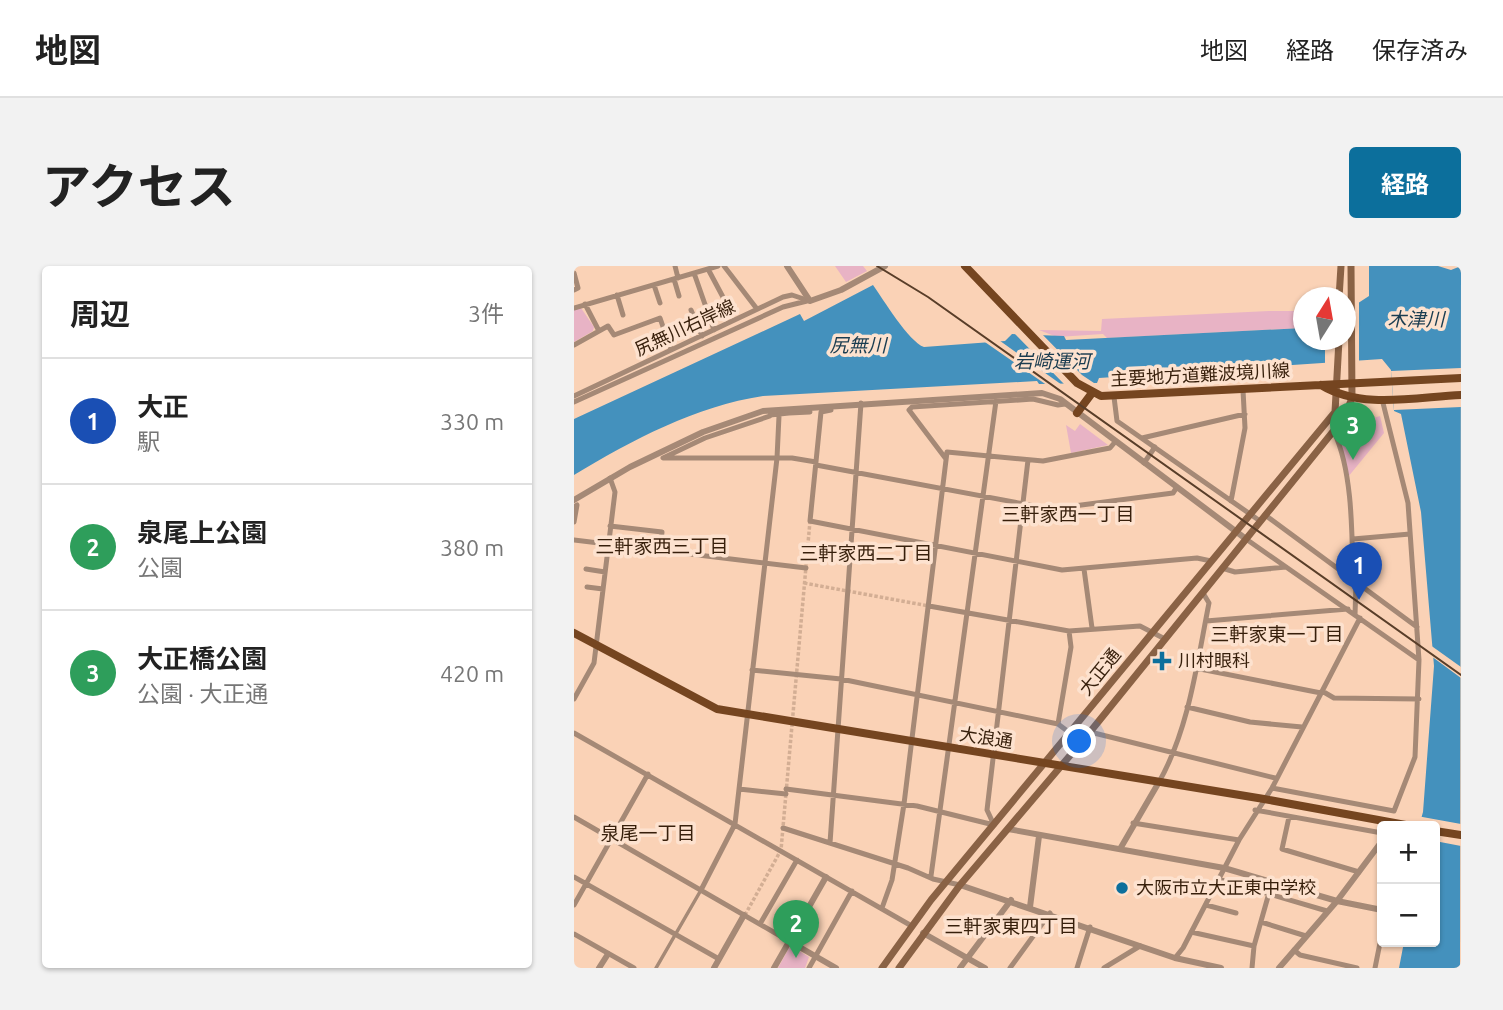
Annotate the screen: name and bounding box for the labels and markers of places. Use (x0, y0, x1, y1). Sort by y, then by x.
pin: 3 (1330, 402, 1376, 460)
pin: 1 (1336, 542, 1382, 600)
place label: 川村眼科 (1178, 650, 1250, 670)
marker: 川村眼科 (1152, 651, 1172, 671)
place label: 大阪市立大正東中学校 (1136, 877, 1316, 897)
marker: 大阪市立大正東中学校 (1114, 880, 1130, 896)
pin: 2 (773, 900, 819, 958)

